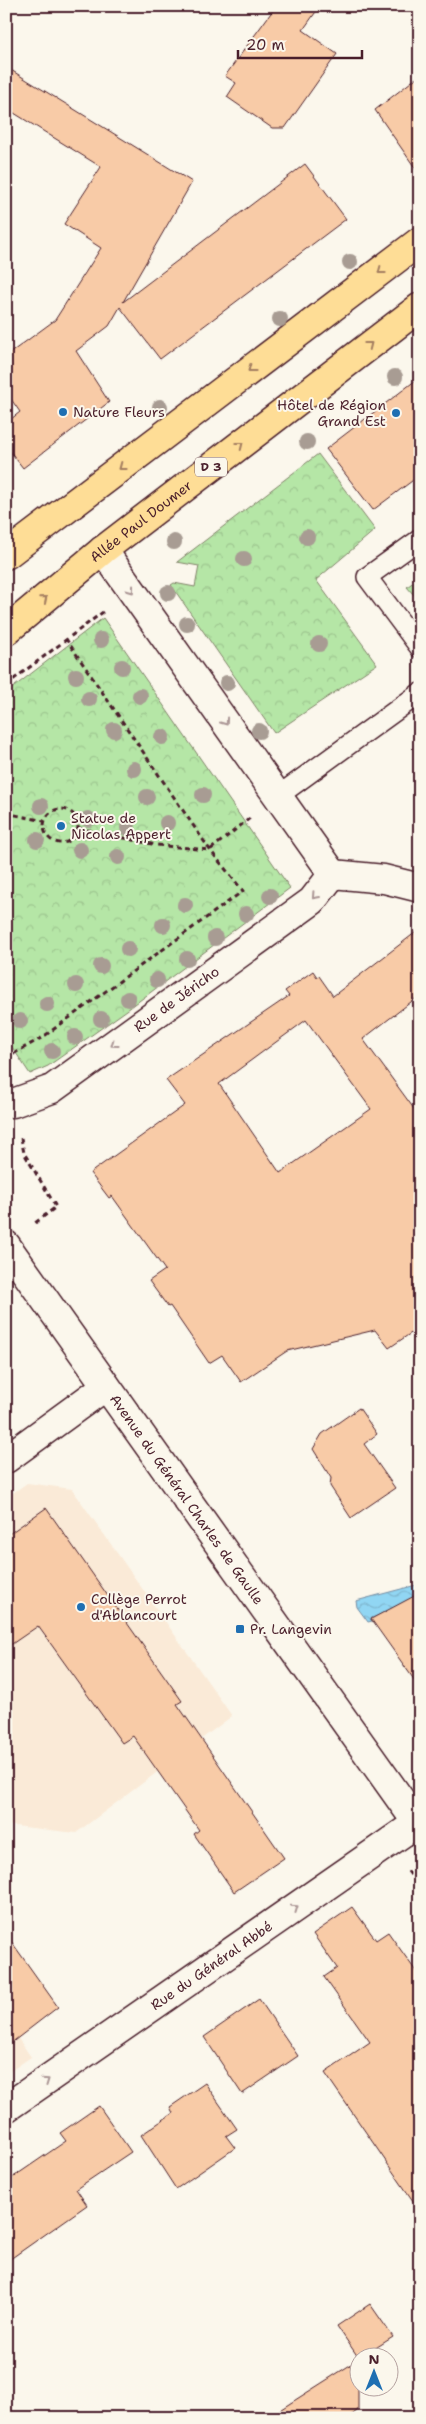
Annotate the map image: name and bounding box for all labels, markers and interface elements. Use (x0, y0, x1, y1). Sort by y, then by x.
scale bar (238, 28, 362, 60)
text: 20 m (246, 35, 285, 55)
one-way arrow (377, 265, 387, 274)
one-way arrow (363, 343, 372, 351)
one-way arrow (247, 363, 257, 372)
place label: Hôtel de Région Grand Est (277, 396, 386, 430)
place label: Nature Fleurs (73, 403, 165, 421)
marker: Nature Fleurs (57, 406, 69, 418)
marker: Hôtel de Région Grand Est (390, 407, 402, 419)
one-way arrow (234, 442, 243, 450)
road number: D 3 (195, 458, 227, 477)
one-way arrow (118, 461, 128, 470)
street label: Allée Paul Doumer (86, 476, 196, 566)
one-way arrow (125, 584, 134, 594)
one-way arrow (38, 596, 47, 605)
one-way arrow (219, 716, 228, 726)
place label: Statue de Nicolas Appert (71, 809, 171, 843)
marker: Statue de Nicolas Appert (55, 820, 67, 832)
one-way arrow (312, 891, 321, 900)
street label: Rue de Jéricho (130, 962, 223, 1036)
one-way arrow (110, 1038, 120, 1047)
street label: Avenue du Général Charles de Gaulle (106, 1391, 268, 1608)
place label: Collège Perrot d'Ablancourt (91, 1590, 187, 1624)
marker: Collège Perrot d'Ablancourt (75, 1601, 87, 1613)
place label: Pr. Langevin (250, 1620, 332, 1638)
marker: Pr. Langevin (234, 1623, 246, 1635)
one-way arrow (289, 1905, 299, 1914)
street label: Rue du Général Abbé (147, 1917, 276, 2014)
one-way arrow (40, 2078, 50, 2087)
north arrow (348, 2346, 398, 2396)
text: N (368, 2350, 380, 2368)

